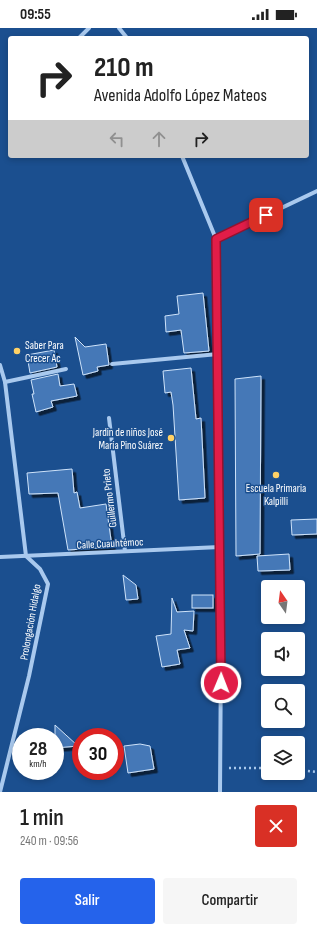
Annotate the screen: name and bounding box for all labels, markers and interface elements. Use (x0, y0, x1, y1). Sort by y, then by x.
text: 09:55 (20, 5, 51, 24)
text: 210 m (94, 51, 154, 84)
icon: right (28, 52, 80, 104)
text: Avenida Adolfo López Mateos (94, 85, 267, 106)
icon: left (106, 128, 128, 150)
icon: ahead (148, 128, 170, 150)
icon: right (190, 128, 212, 150)
pin (249, 198, 283, 232)
icon: arrive (255, 204, 277, 226)
place label: Saber Para Crecer Ac (25, 339, 64, 365)
marker: Saber Para Crecer Ac (12, 346, 22, 356)
place label: Jardin de niños José María Pino Suárez (92, 426, 163, 452)
marker: Jardin de niños José María Pino Suárez (166, 433, 176, 443)
street label: Guillermo Prieto (99, 467, 120, 528)
marker: Escuela Primaria Kalpilli (271, 470, 281, 480)
place label: Escuela Primaria Kalpilli (246, 482, 306, 508)
street label: Calle Cuauhtémoc (76, 535, 144, 552)
north arrow (261, 580, 305, 624)
map controls (261, 580, 305, 780)
street label: Prolongación Hidalgo (17, 583, 44, 661)
button: sound (261, 632, 305, 676)
position arrow (200, 662, 242, 704)
button: search (261, 684, 305, 728)
speed limit sign: 30 (72, 728, 124, 780)
button: layers (261, 736, 305, 780)
text: 28 (29, 737, 47, 761)
text: km/h (29, 758, 47, 770)
text: 1 min (20, 803, 64, 832)
button: close (255, 805, 297, 847)
text: 240 m · 09:56 (20, 833, 79, 849)
button: Salir (20, 878, 155, 924)
button: Compartir (163, 878, 297, 924)

